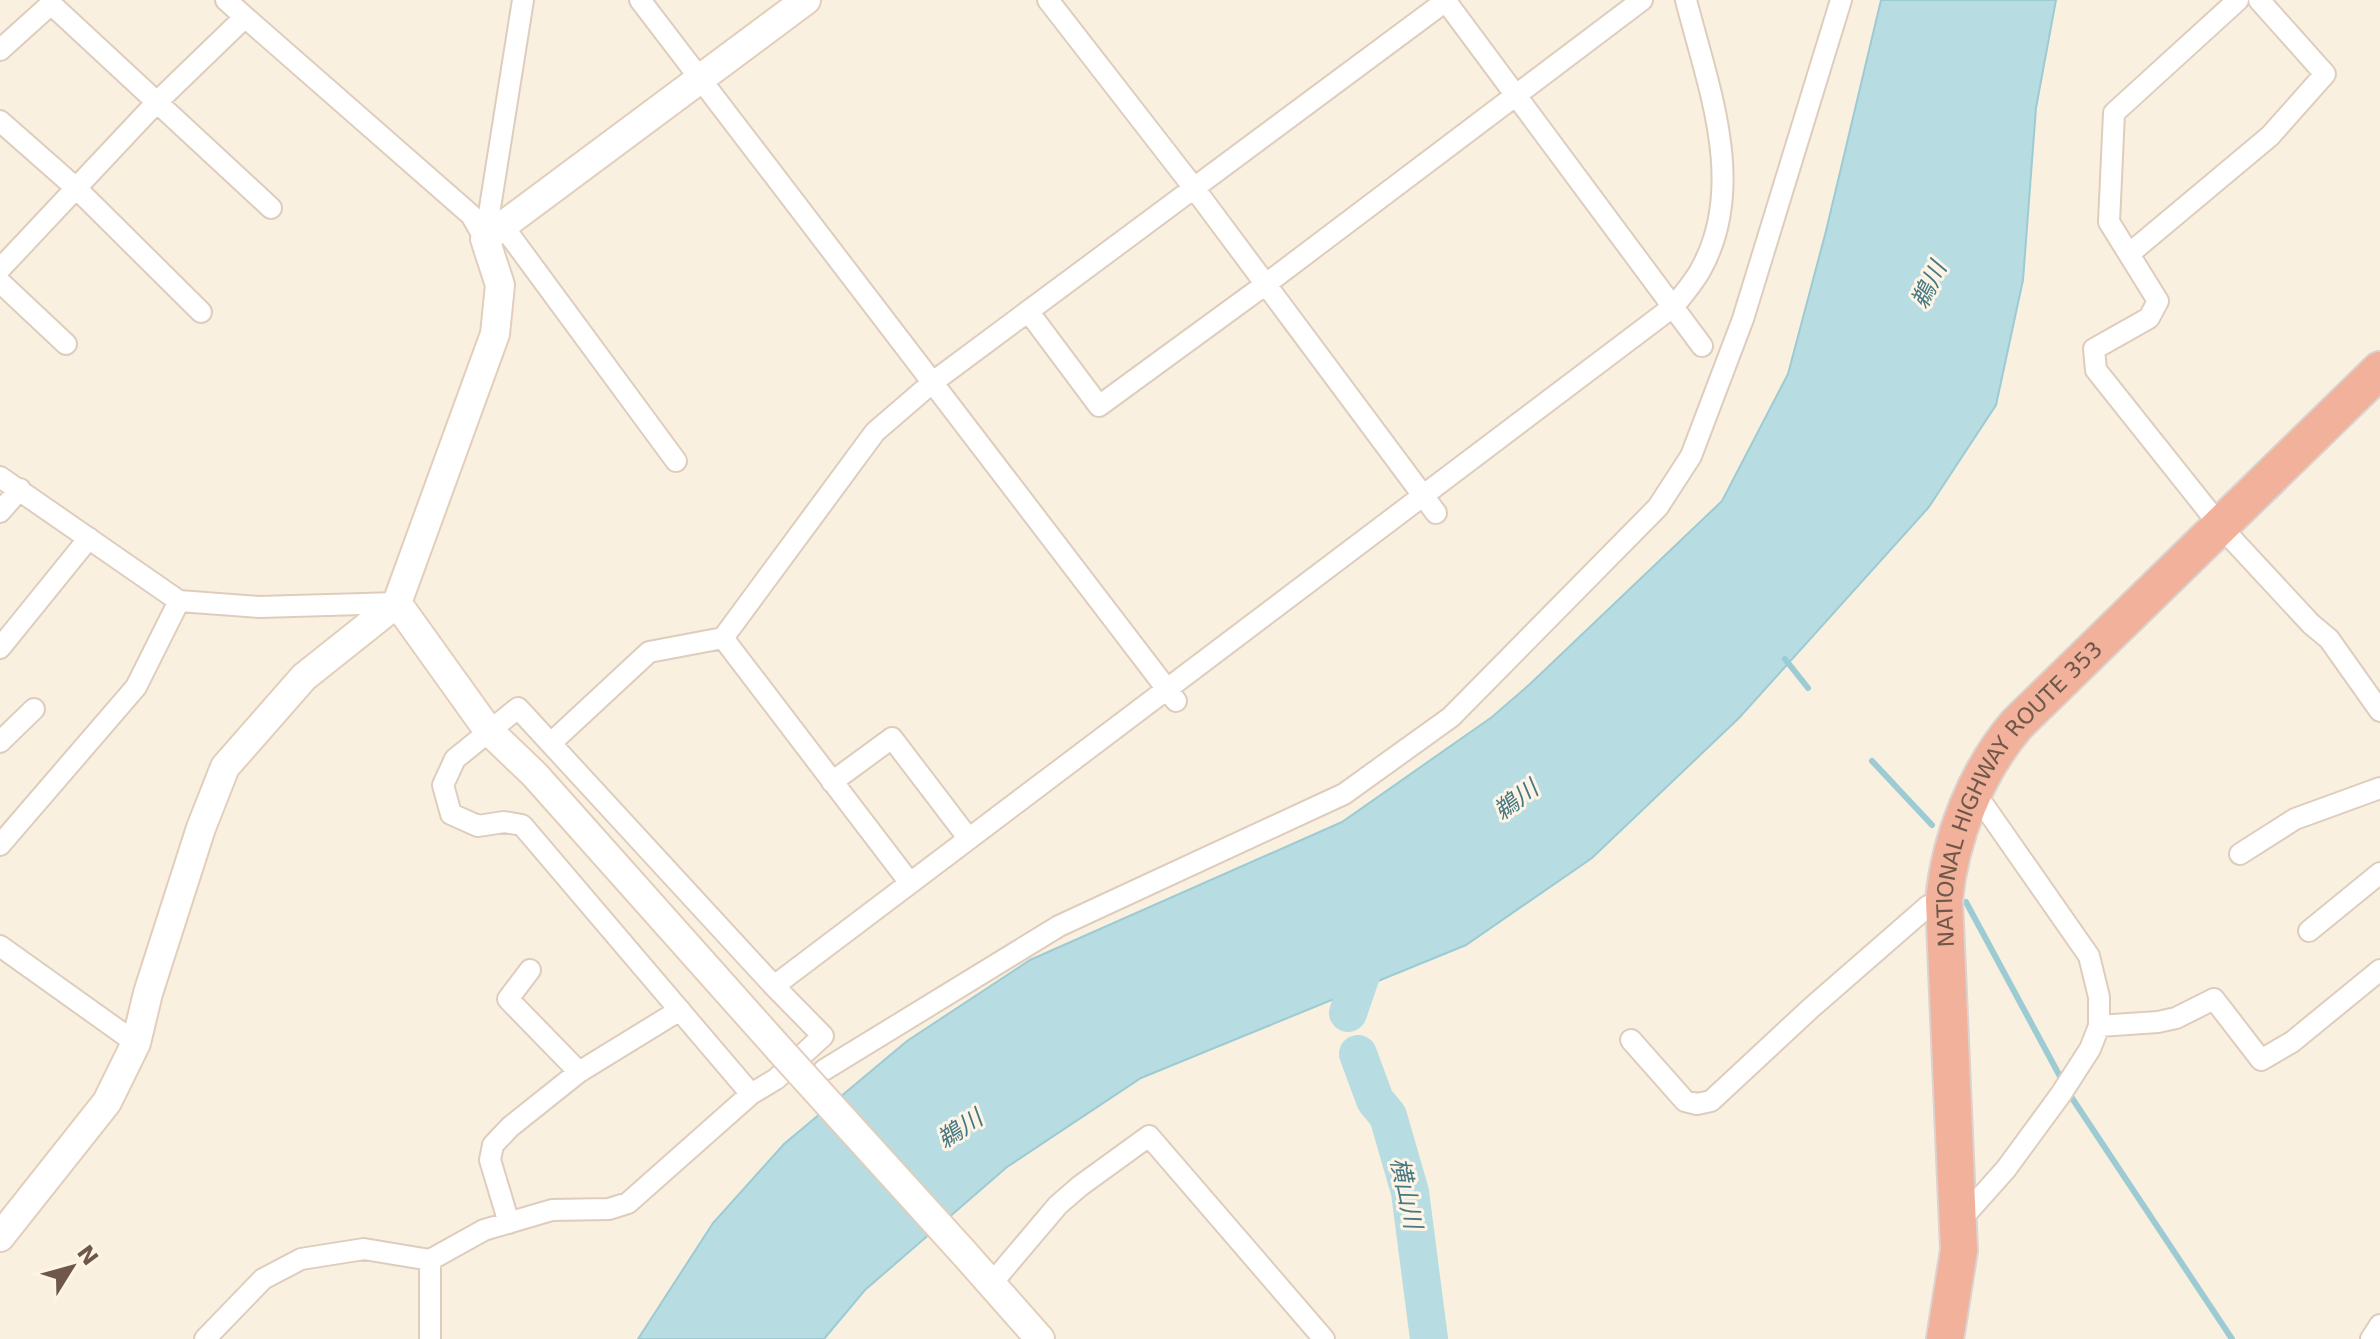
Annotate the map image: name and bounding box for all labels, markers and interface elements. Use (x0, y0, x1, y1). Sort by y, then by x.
water label: 鵜川 (1906, 255, 1953, 313)
street label: NATIONAL HIGHWAY ROUTE 353 (1932, 636, 2107, 948)
water label: 鵜川 (1488, 773, 1546, 826)
water label: 鵜川 (932, 1102, 990, 1154)
water label: 横山川 (1385, 1155, 1428, 1234)
north arrow (32, 1227, 112, 1307)
text: N (72, 1240, 103, 1270)

